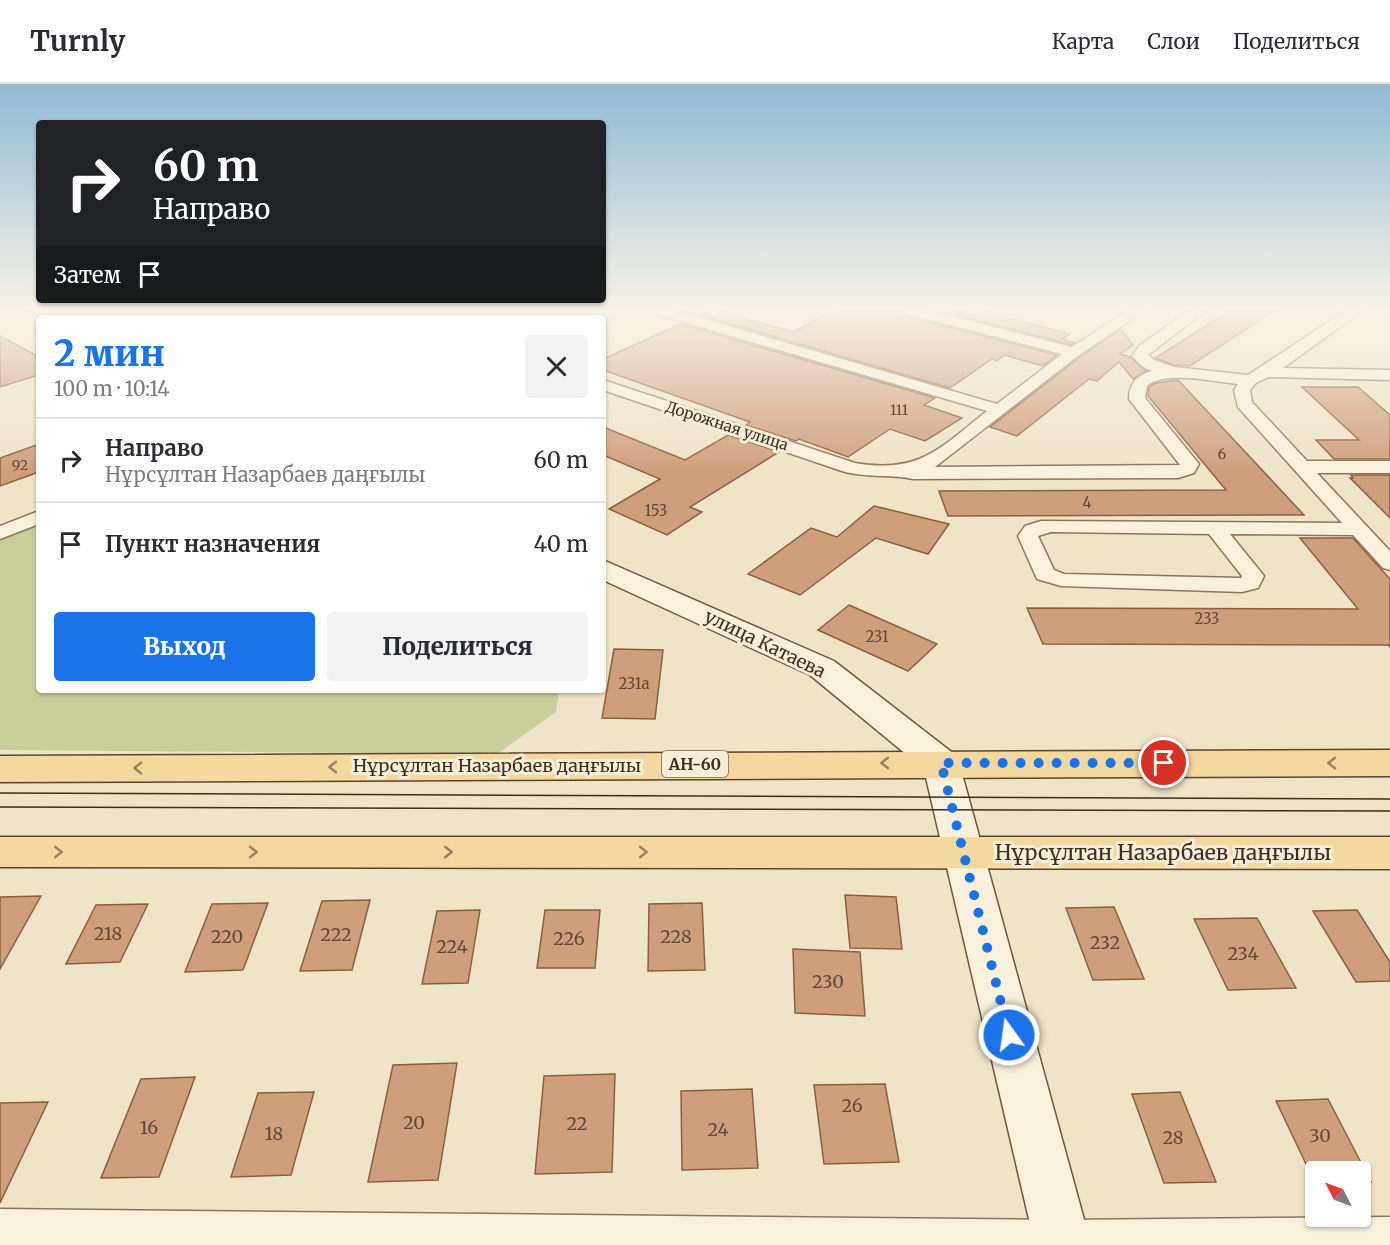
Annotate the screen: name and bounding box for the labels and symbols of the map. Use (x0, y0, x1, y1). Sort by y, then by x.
street label: Дорожная улица (663, 397, 791, 454)
house number: 111 (890, 401, 908, 419)
house number: 6 (1218, 445, 1226, 463)
house number: 92 (12, 456, 28, 474)
house number: 4 (1082, 493, 1092, 512)
house number: 153 (645, 501, 667, 520)
street label: улица Катаева (701, 604, 830, 683)
house number: 233 (1195, 609, 1219, 628)
house number: 231 (865, 627, 889, 646)
house number: 231а (618, 674, 650, 693)
pin (1138, 737, 1189, 788)
road number: АН-60 (662, 751, 728, 777)
street label: Нұрсұлтан Назарбаев даңғылы (353, 754, 641, 777)
one-way arrow (880, 757, 889, 769)
one-way arrow (1327, 757, 1336, 769)
one-way arrow (328, 761, 337, 773)
one-way arrow (133, 762, 142, 774)
street label: Нұрсұлтан Назарбаев даңғылы (995, 839, 1331, 866)
one-way arrow (54, 846, 63, 858)
one-way arrow (249, 846, 258, 858)
one-way arrow (444, 846, 453, 858)
one-way arrow (639, 846, 648, 858)
house number: 218 (94, 922, 122, 945)
house number: 222 (320, 923, 352, 946)
house number: 220 (211, 925, 243, 948)
house number: 228 (660, 925, 692, 948)
house number: 226 (553, 927, 585, 950)
house number: 232 (1090, 931, 1120, 954)
house number: 224 (436, 935, 468, 958)
house number: 234 (1227, 942, 1259, 965)
house number: 230 (812, 970, 844, 993)
position arrow (977, 1003, 1041, 1067)
house number: 26 (841, 1094, 863, 1117)
house number: 20 (403, 1111, 425, 1134)
house number: 22 (566, 1112, 588, 1135)
house number: 16 (140, 1116, 158, 1139)
house number: 24 (707, 1118, 729, 1141)
house number: 18 (265, 1122, 283, 1145)
house number: 30 (1309, 1124, 1331, 1147)
house number: 28 (1162, 1126, 1184, 1149)
north arrow (1305, 1161, 1371, 1227)

